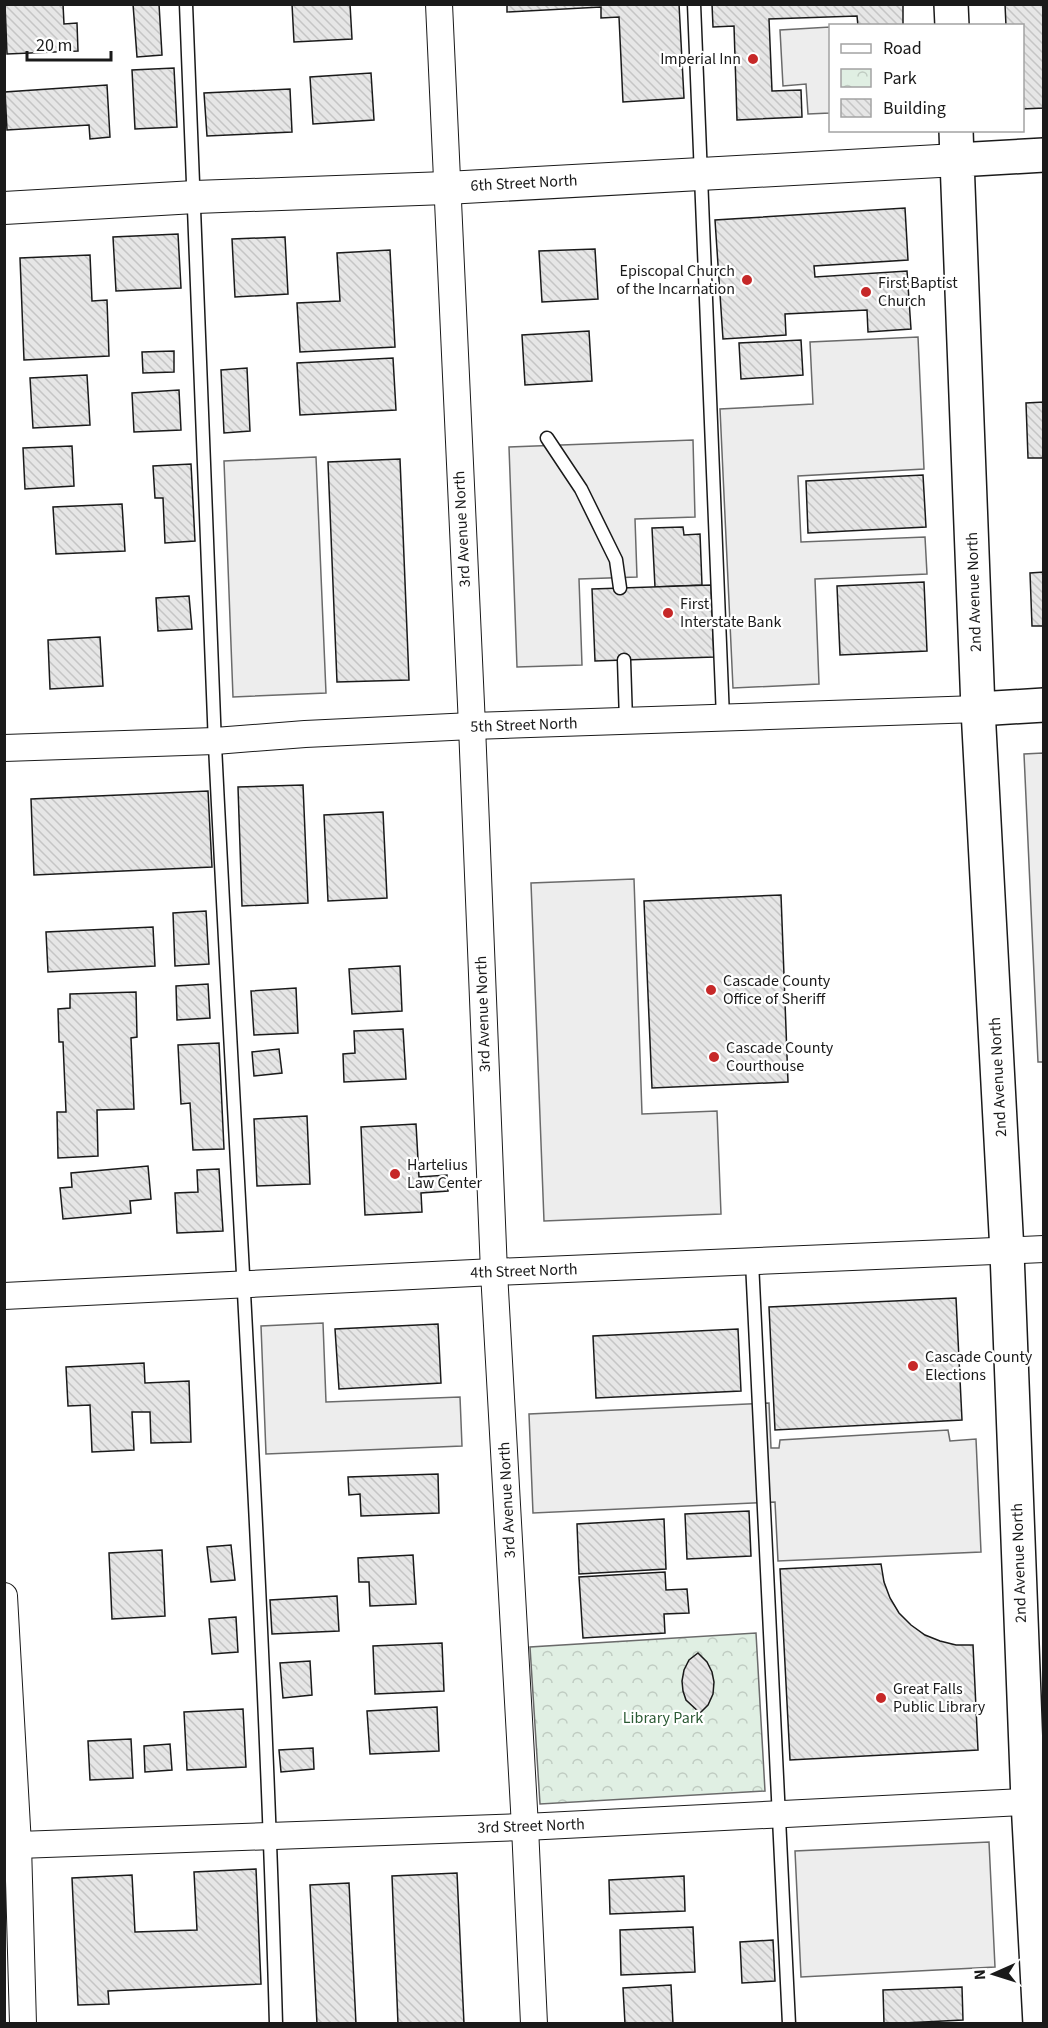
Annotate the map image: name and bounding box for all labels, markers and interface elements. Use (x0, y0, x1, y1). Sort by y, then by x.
scale bar (27, 24, 111, 62)
legend (829, 24, 1024, 132)
text: 20 m (36, 33, 72, 58)
text: Road (883, 36, 922, 61)
place label: Imperial Inn (660, 48, 741, 70)
marker: Imperial Inn (746, 52, 760, 66)
text: Park (883, 66, 917, 91)
text: Building (883, 96, 946, 121)
street label: 6th Street North (470, 169, 578, 197)
place label: Episcopal Church of the Incarnation (616, 260, 735, 300)
place label: First Baptist Church (878, 272, 958, 312)
marker: Episcopal Church of the Incarnation (740, 273, 754, 287)
marker: First Baptist Church (859, 285, 873, 299)
street label: 3rd Avenue North (448, 470, 476, 588)
street label: 2nd Avenue North (961, 532, 987, 652)
place label: First Interstate Bank (680, 593, 781, 633)
marker: First Interstate Bank (661, 606, 675, 620)
street label: 5th Street North (470, 712, 578, 738)
street label: 3rd Avenue North (470, 955, 496, 1073)
place label: Cascade County Office of Sheriff (723, 970, 831, 1010)
marker: Cascade County Office of Sheriff (704, 983, 718, 997)
street label: 2nd Avenue North (984, 1017, 1012, 1137)
place label: Cascade County Courthouse (726, 1037, 834, 1077)
marker: Cascade County Courthouse (707, 1050, 721, 1064)
place label: Hartelius Law Center (407, 1154, 482, 1194)
marker: Hartelius Law Center (388, 1167, 402, 1181)
street label: 4th Street North (470, 1258, 578, 1284)
place label: Cascade County Elections (925, 1346, 1033, 1386)
marker: Cascade County Elections (906, 1359, 920, 1373)
street label: 3rd Avenue North (493, 1441, 521, 1559)
street label: 2nd Avenue North (1006, 1503, 1032, 1623)
place label: Great Falls Public Library (893, 1678, 986, 1718)
marker: Great Falls Public Library (874, 1691, 888, 1705)
park label: Library Park (623, 1707, 703, 1729)
street label: 3rd Street North (477, 1813, 585, 1839)
north arrow (964, 1944, 1024, 2004)
text: N (969, 1969, 991, 1981)

